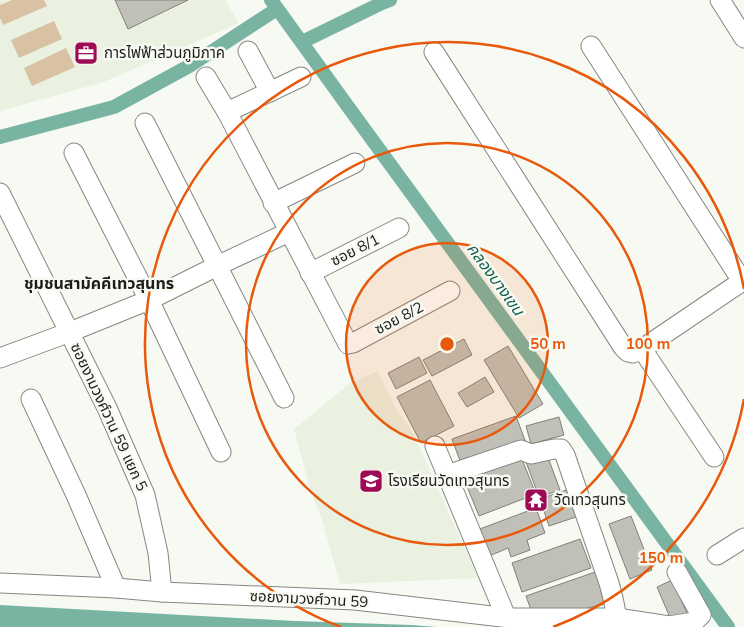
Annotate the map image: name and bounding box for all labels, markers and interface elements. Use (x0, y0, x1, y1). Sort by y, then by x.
office icon: การไฟฟ้าส่วนภูมิภาค (73, 40, 99, 66)
place label: การไฟฟ้าส่วนภูมิภาค (104, 43, 225, 62)
street label: ซอย 8/1 (327, 229, 382, 270)
water label: คลองบางเขน (463, 239, 530, 320)
district label: ชุมชนสามัคคีเทวสุนทร (24, 273, 174, 293)
street label: ซอย 8/2 (371, 297, 426, 338)
text: 50 m (530, 334, 566, 353)
text: 100 m (626, 334, 670, 353)
centre of rings (438, 335, 456, 353)
street label: ซอยงามวงศ์วาน 59 แยก 5 (67, 340, 152, 494)
school or university icon: โรงเรียนวัดเทวสุนทร (358, 468, 384, 494)
place label: โรงเรียนวัดเทวสุนทร (388, 471, 509, 490)
temple icon: วัดเทวสุนทร (523, 487, 549, 513)
place label: วัดเทวสุนทร (554, 490, 626, 509)
text: 150 m (639, 548, 683, 567)
street label: ซอยงามวงศ์วาน 59 (249, 586, 369, 611)

